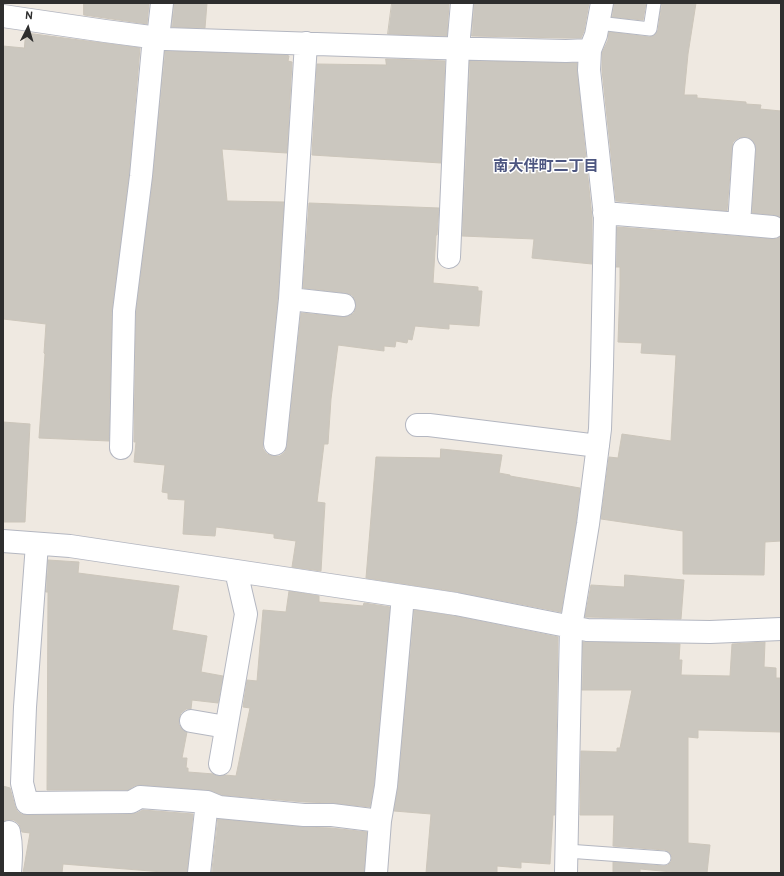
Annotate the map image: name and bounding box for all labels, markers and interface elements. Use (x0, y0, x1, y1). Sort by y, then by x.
north arrow (8, 8, 48, 48)
text: N (24, 9, 34, 23)
district label: 南大伴町二丁目 (494, 159, 598, 177)

